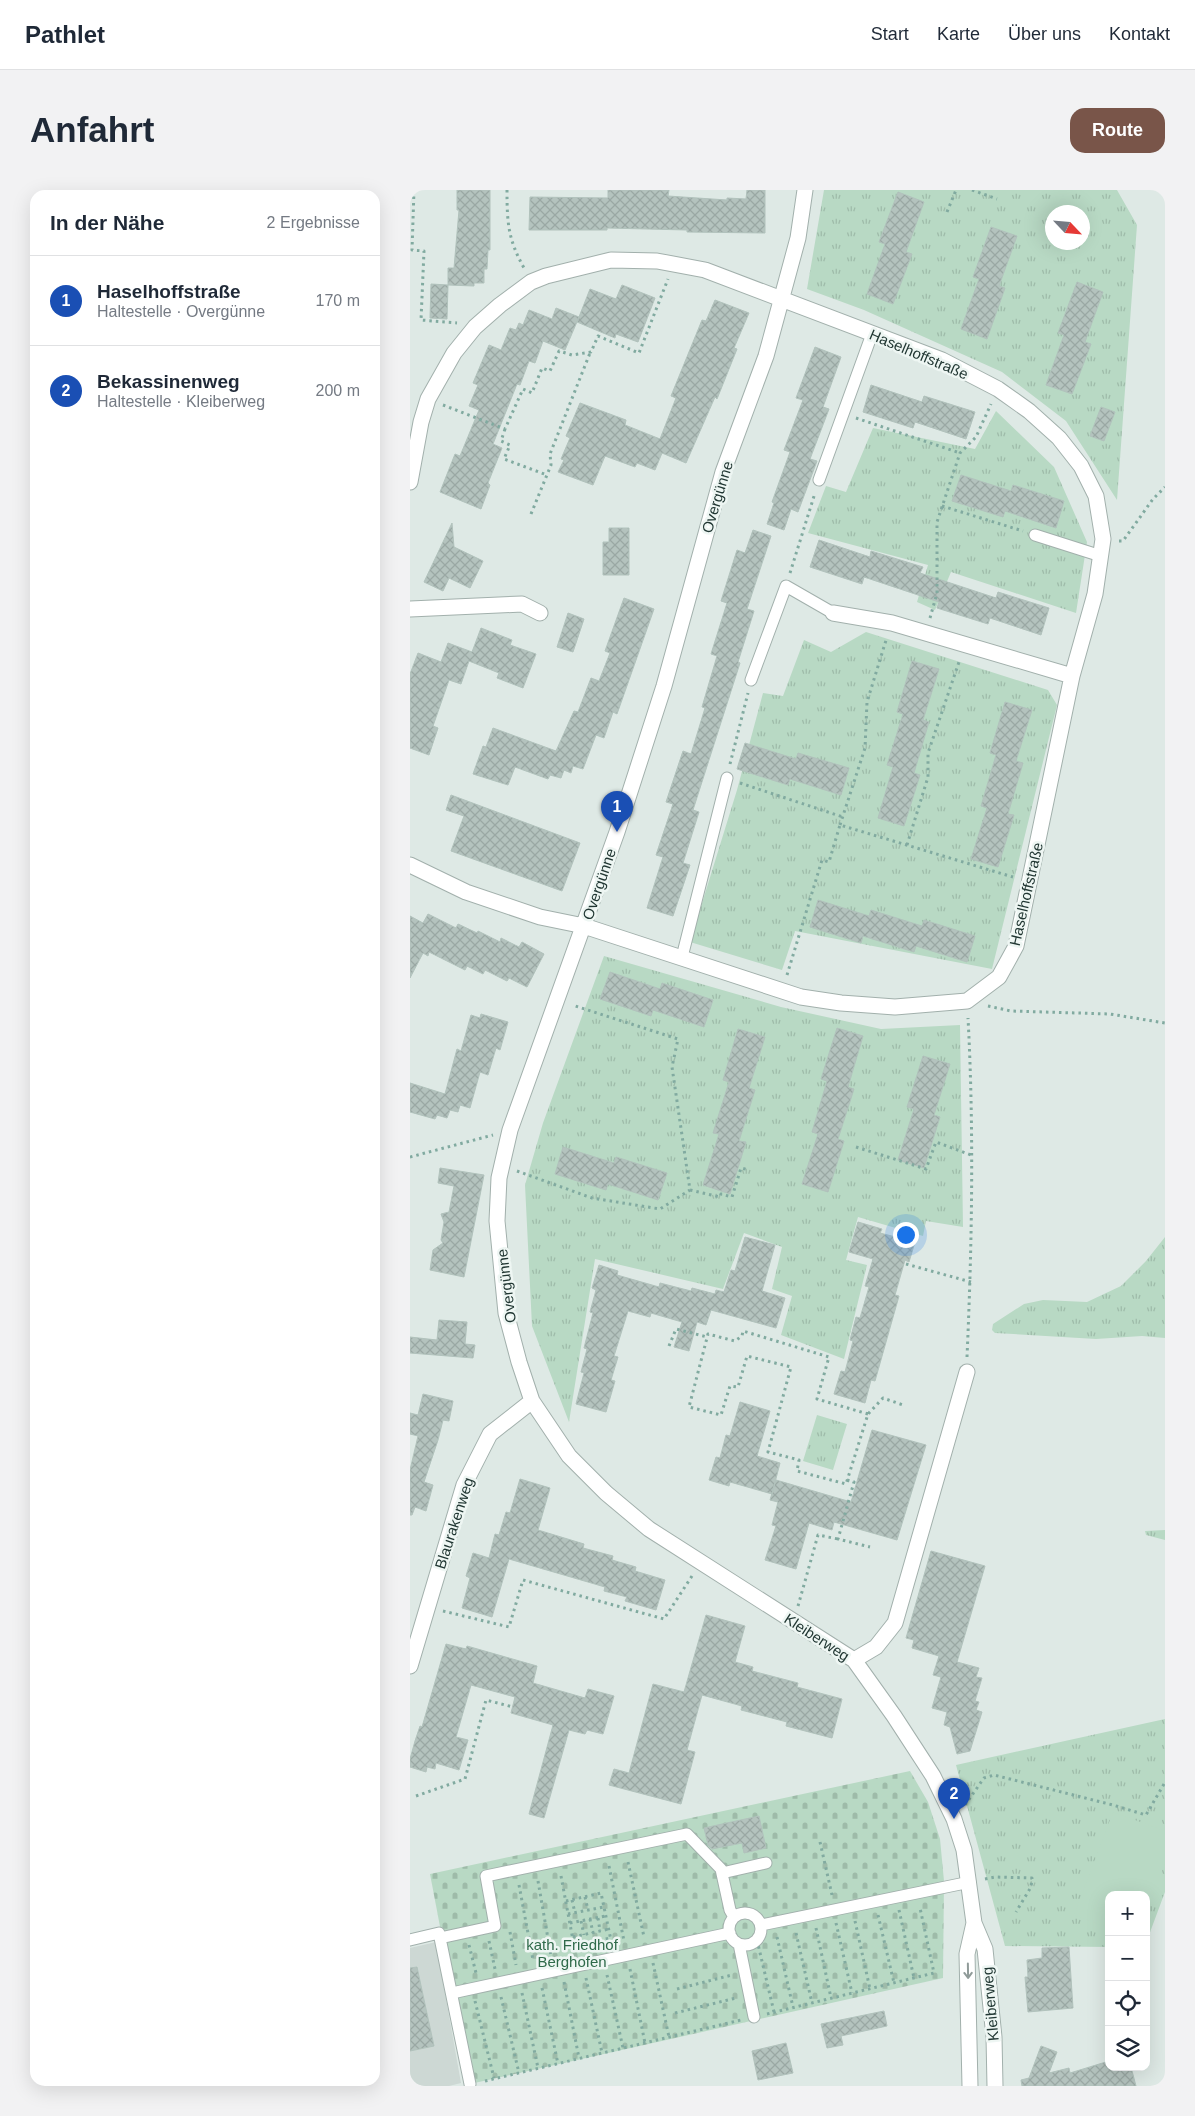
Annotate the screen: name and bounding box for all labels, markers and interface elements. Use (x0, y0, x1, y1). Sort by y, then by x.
text: Pathlet (25, 21, 105, 48)
text: Start (871, 24, 909, 44)
text: Karte (937, 24, 980, 44)
text: Über uns (1008, 24, 1081, 44)
text: Kontakt (1109, 24, 1170, 44)
button: Route (1070, 108, 1165, 153)
text: Anfahrt (30, 110, 154, 149)
north arrow (1045, 205, 1090, 250)
text: In der Nähe (50, 211, 164, 234)
text: 2 Ergebnisse (267, 214, 360, 231)
text: Haselhoffstraße (97, 281, 241, 302)
text: 1 (62, 292, 70, 309)
text: 170 m (316, 292, 360, 309)
text: Haltestelle · Overgünne (97, 303, 265, 320)
street label: Haselhoffstraße (867, 326, 971, 382)
text: Bekassinenweg (97, 371, 240, 392)
text: 2 (62, 382, 70, 399)
text: 200 m (316, 382, 360, 399)
text: Haltestelle · Kleiberweg (97, 393, 265, 410)
street label: Overgünne (698, 459, 736, 535)
pin: 1 (601, 791, 633, 832)
street label: Haselhoffstraße (1006, 841, 1046, 947)
street label: Overgünne (579, 846, 619, 922)
your location (893, 1222, 919, 1248)
street label: Overgünne (493, 1248, 519, 1324)
street label: Blaurakenweg (431, 1475, 477, 1571)
street label: Kleiberweg (781, 1610, 853, 1664)
pin: 2 (938, 1778, 970, 1819)
map controls (1105, 1891, 1150, 2071)
button: + (1105, 1891, 1150, 1936)
park label: kath. Friedhof Berghofen (526, 1936, 619, 1970)
button: − (1105, 1936, 1150, 1981)
one-way arrow (963, 1963, 973, 1979)
street label: Kleiberweg (978, 1966, 1002, 2042)
button: locate (1105, 1981, 1150, 2026)
button: layers (1105, 2026, 1150, 2071)

